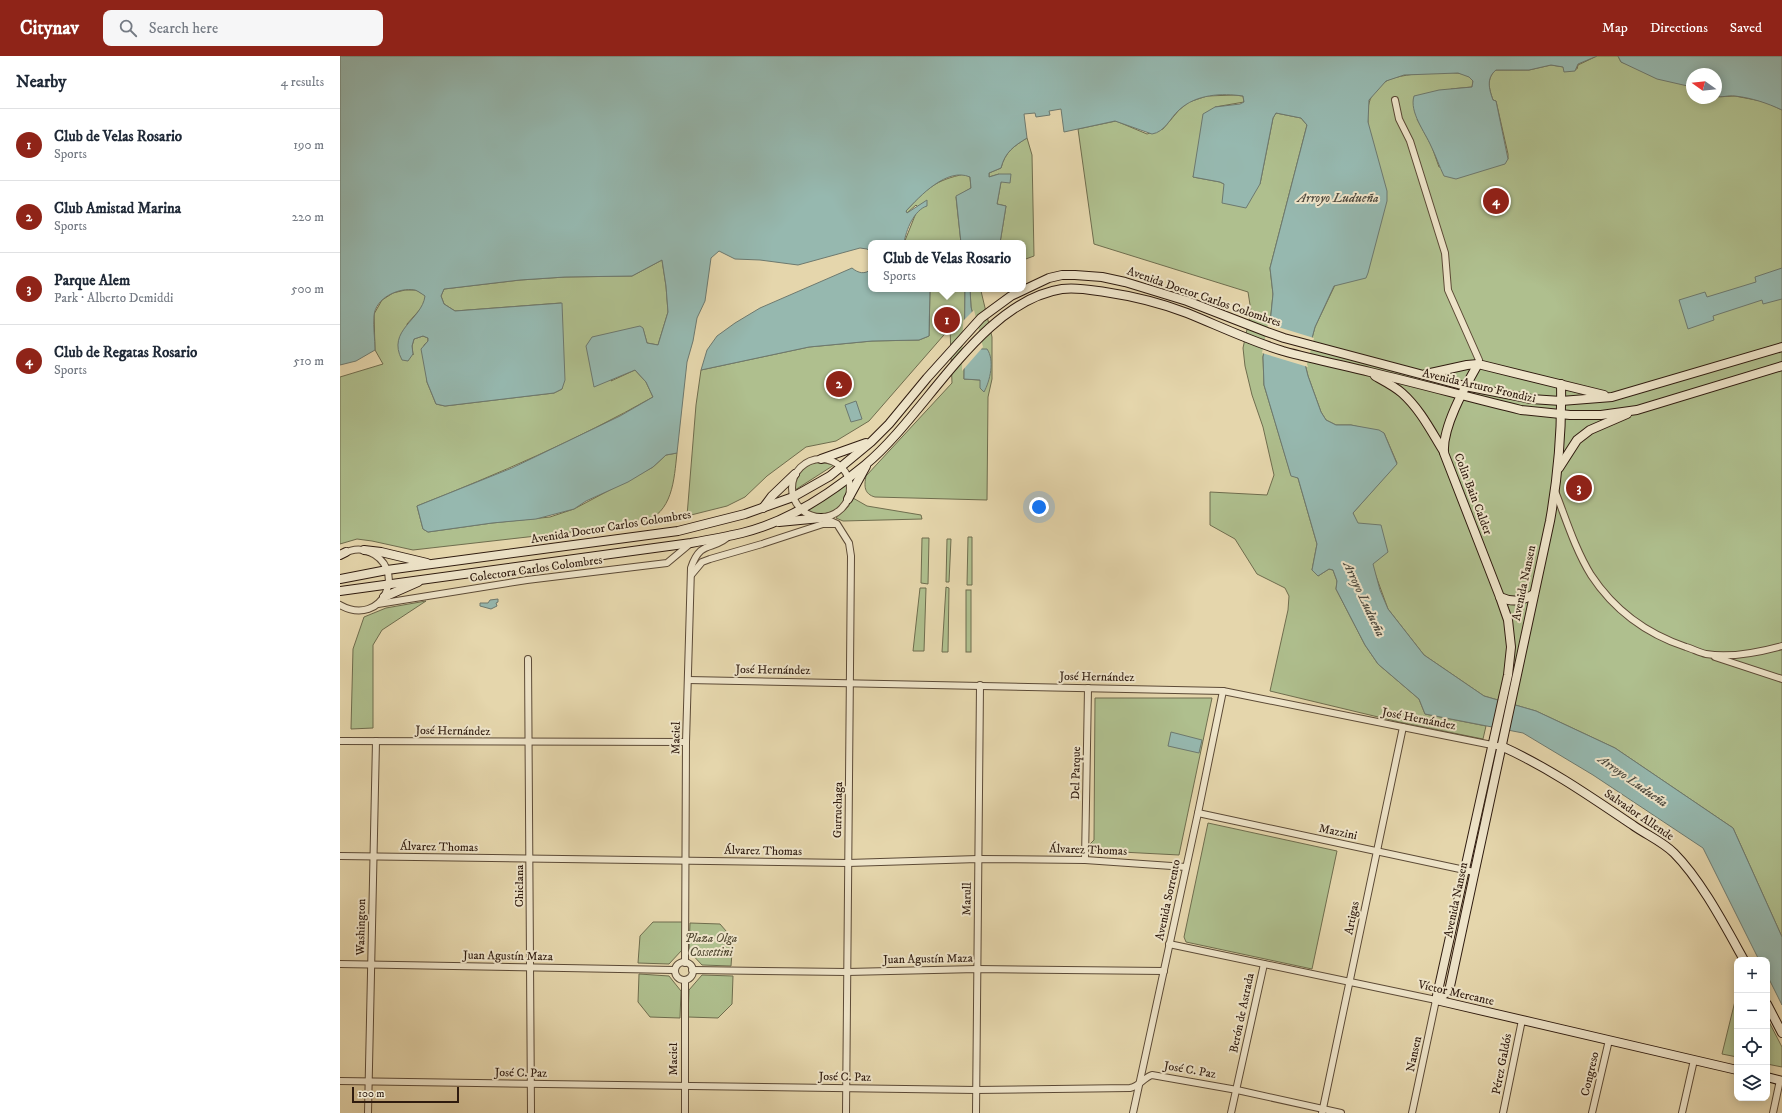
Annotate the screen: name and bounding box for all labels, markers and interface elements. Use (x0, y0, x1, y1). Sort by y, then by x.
search box (103, 10, 383, 46)
text: Citynav (20, 17, 79, 40)
icon: search (117, 17, 139, 39)
text: Search here (149, 19, 218, 38)
text: Map (1602, 19, 1628, 37)
text: Directions (1650, 19, 1708, 37)
text: Saved (1730, 19, 1762, 37)
north arrow (1686, 68, 1722, 104)
text: Nearby (16, 71, 66, 93)
text: 4 results (281, 74, 324, 90)
text: Club de Velas Rosario (54, 127, 182, 146)
text: 1 (27, 137, 31, 153)
text: 190 m (293, 137, 324, 153)
text: Sports (54, 146, 87, 162)
pin: 4 (1483, 186, 1509, 216)
water label: Arroyo Ludueña (1295, 190, 1379, 206)
text: Club Amistad Marina (54, 199, 181, 218)
text: 2 (26, 209, 32, 225)
text: 220 m (292, 209, 324, 225)
text: Sports (54, 218, 87, 234)
popup (868, 240, 1026, 292)
text: Club de Velas Rosario (883, 249, 1011, 268)
street label: Avenida Doctor Carlos Colombres (1125, 264, 1283, 330)
text: Sports (883, 268, 916, 284)
text: Parque Alem (54, 271, 130, 290)
text: 3 (27, 281, 31, 297)
text: 500 m (291, 281, 324, 297)
text: Park · Alberto Demiddi (54, 290, 173, 306)
pin: 1 (934, 305, 960, 335)
text: Club de Regatas Rosario (54, 343, 197, 362)
text: 4 (25, 353, 33, 369)
text: 510 m (293, 353, 324, 369)
text: Sports (54, 362, 87, 378)
street label: Avenida Arturo Frondizi (1421, 366, 1537, 406)
pin: 2 (826, 369, 852, 399)
street label: Colin Bain Calder (1451, 451, 1496, 537)
pin: 3 (1566, 473, 1592, 503)
your location (1029, 497, 1049, 517)
street label: Avenida Doctor Carlos Colombres (530, 507, 692, 547)
street label: Avenida Nansen (1509, 543, 1539, 622)
street label: Colectora Carlos Colombres (469, 552, 603, 586)
water label: Arroyo Ludueña (1339, 557, 1389, 640)
street label: José Hernández (734, 662, 811, 678)
street label: José Hernández (1058, 669, 1135, 685)
street label: José Hernández (1380, 704, 1457, 734)
street label: Maciel (668, 721, 684, 755)
street label: José Hernández (414, 723, 491, 739)
street label: Del Parque (1068, 746, 1084, 800)
water label: Arroyo Ludueña (1594, 750, 1671, 811)
street label: Gurruchaga (830, 781, 846, 838)
street label: Salvador Allende (1601, 786, 1677, 844)
street label: Mazzini (1317, 821, 1359, 843)
street label: Álvarez Thomas (400, 839, 478, 855)
street label: Álvarez Thomas (1049, 841, 1127, 859)
street label: Álvarez Thomas (724, 843, 802, 859)
street label: Avenida Sorrento (1152, 858, 1184, 942)
street label: Avenida Nansen (1441, 860, 1471, 939)
street label: Chiclana (512, 864, 527, 907)
street label: Marull (959, 882, 975, 916)
street label: Washington (353, 898, 369, 957)
street label: Artigas (1341, 900, 1363, 936)
park label: Plaza Olga Cossettini (685, 931, 737, 960)
street label: Juan Agustín Maza (462, 948, 554, 964)
street label: Juan Agustín Maza (882, 951, 974, 967)
map controls (1734, 957, 1770, 1101)
button: + (1734, 957, 1770, 993)
street label: Berón de Astrada (1226, 971, 1258, 1054)
street label: Víctor Mercante (1415, 977, 1496, 1009)
button: − (1734, 993, 1770, 1029)
button: locate (1734, 1029, 1770, 1065)
street label: Pérez Galdós (1489, 1032, 1515, 1096)
street label: Nansen (1403, 1034, 1425, 1073)
street label: Maciel (666, 1042, 681, 1075)
street label: Congreso (1578, 1050, 1602, 1098)
street label: José C. Paz (1162, 1058, 1217, 1082)
street label: José C. Paz (494, 1065, 547, 1081)
button: layers (1734, 1065, 1770, 1101)
street label: José C. Paz (818, 1069, 871, 1085)
scale bar (352, 1085, 459, 1104)
text: 100 m (358, 1087, 384, 1101)

